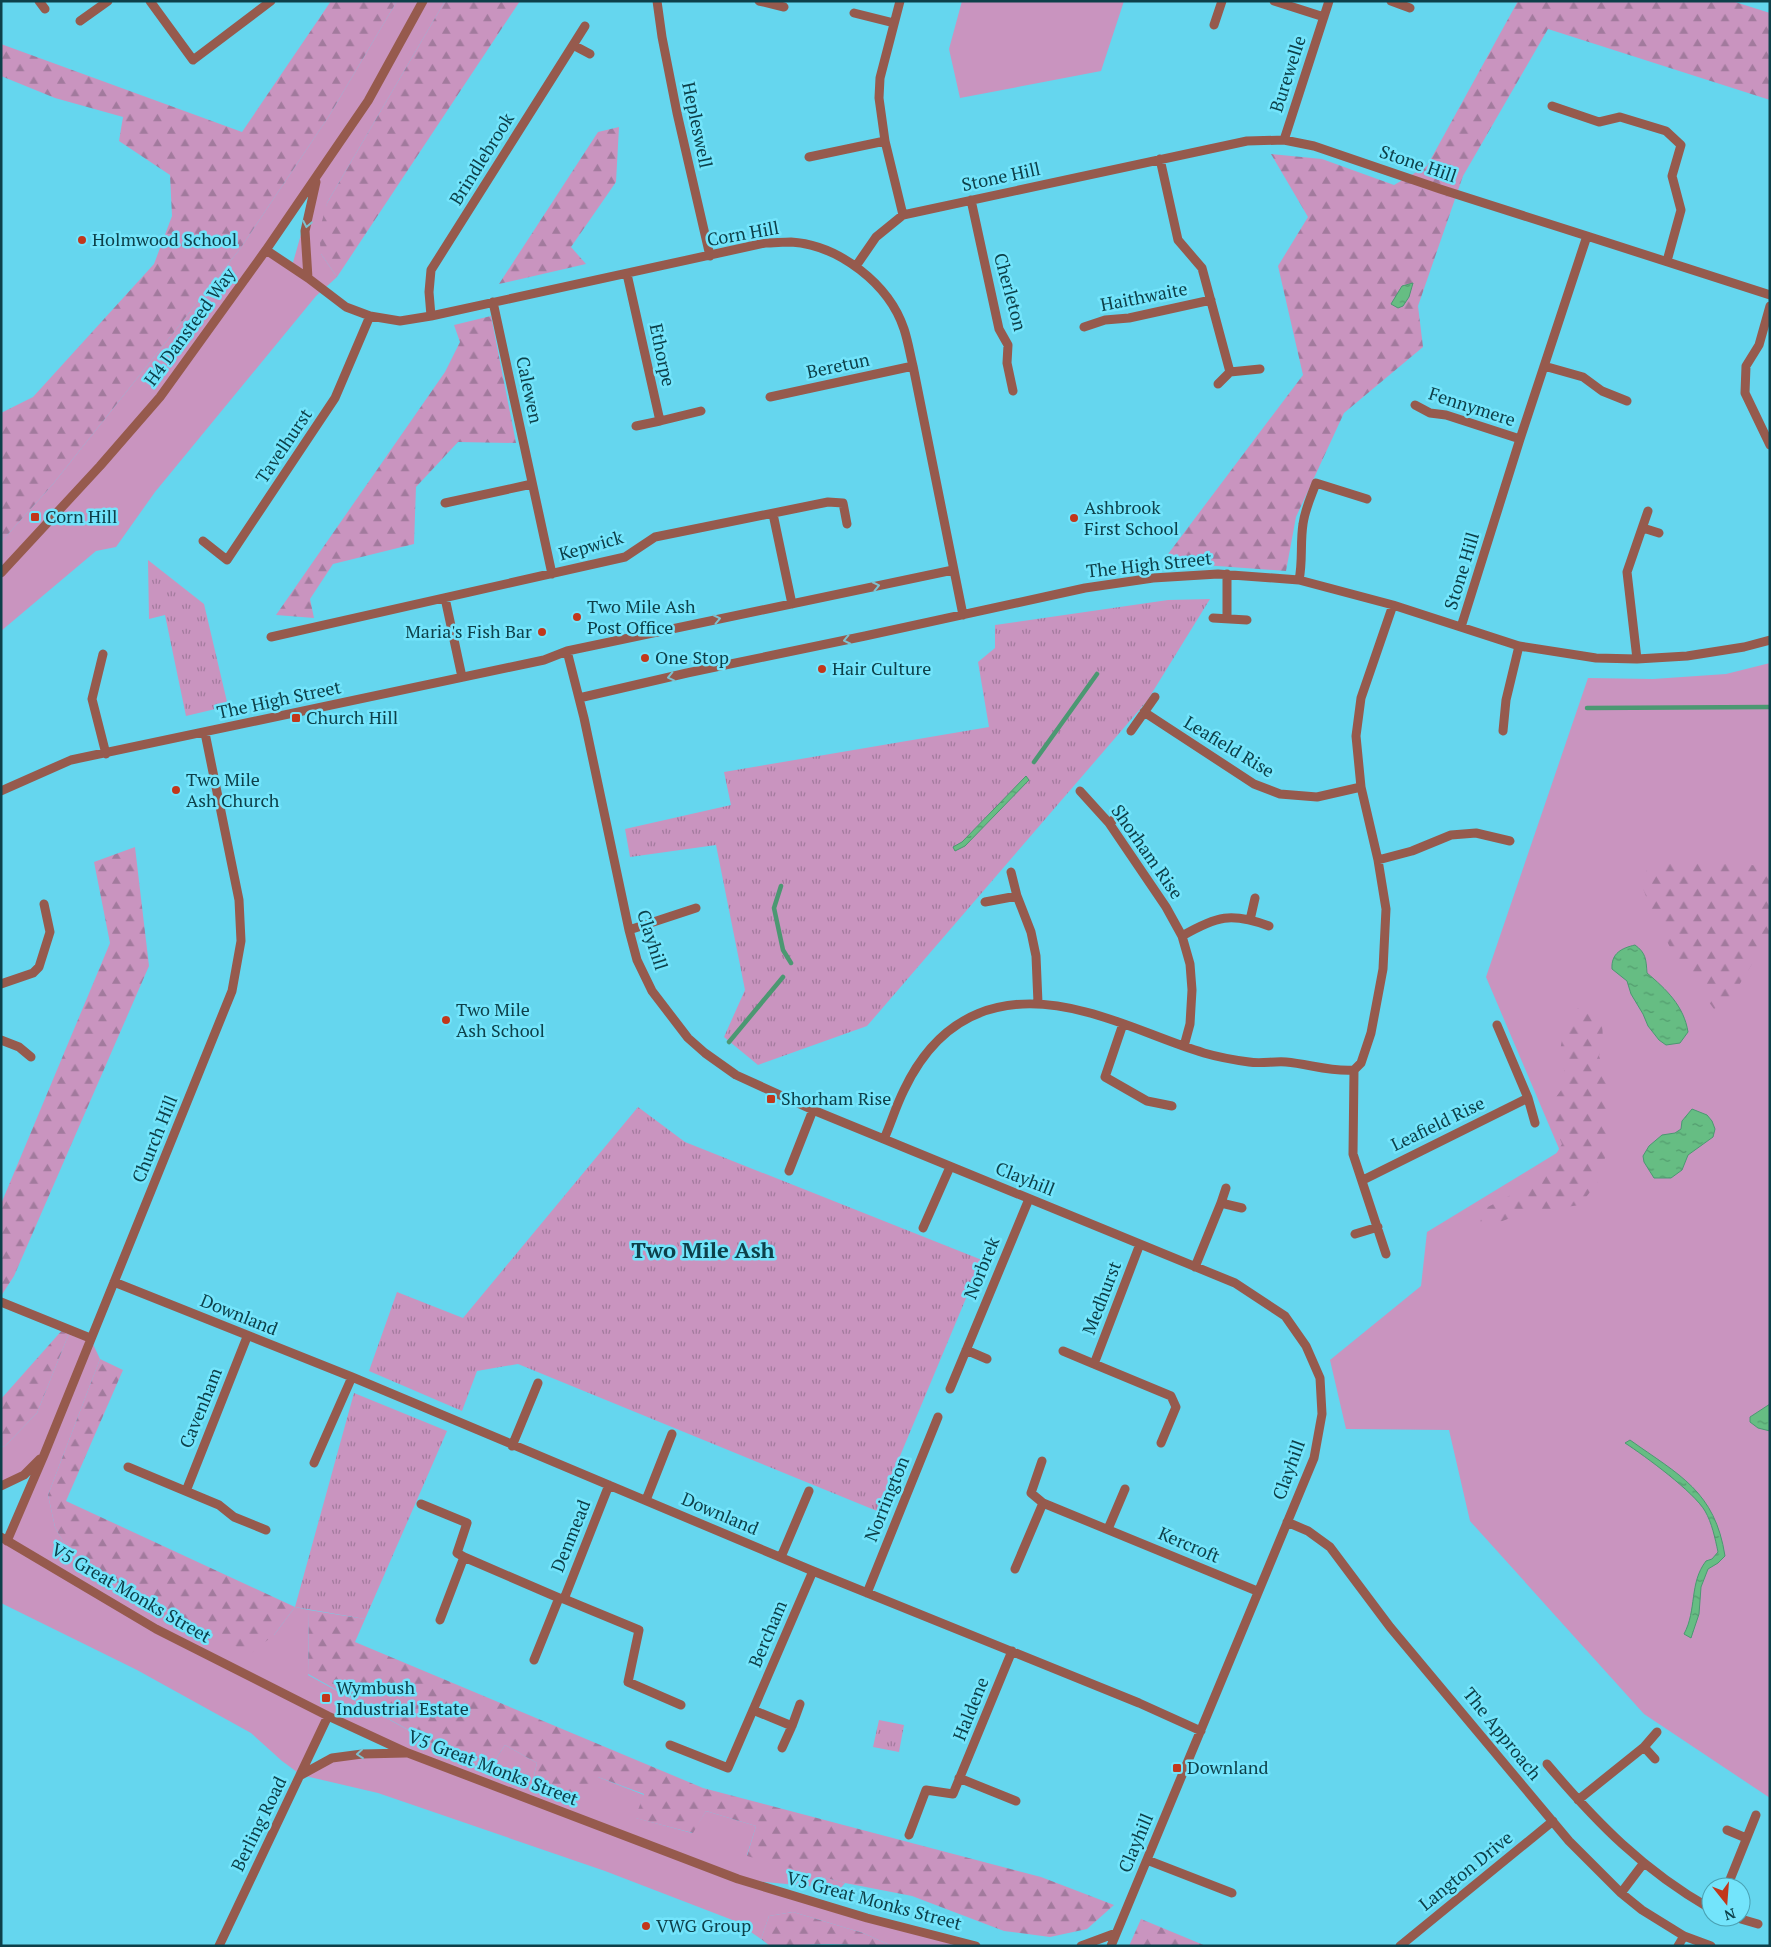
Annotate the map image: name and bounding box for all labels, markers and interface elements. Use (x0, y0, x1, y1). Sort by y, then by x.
street label: Burewelle (1263, 32, 1311, 115)
street label: Hepleswell (677, 80, 719, 170)
street label: Brindlebrook (443, 107, 519, 209)
street label: Stone Hill (1377, 139, 1460, 187)
street label: Stone Hill (959, 156, 1042, 196)
street label: Corn Hill (705, 215, 781, 251)
one-way arrow (302, 219, 313, 228)
place label: Holmwood School (92, 227, 237, 251)
marker: Holmwood School (76, 234, 88, 246)
street label: Cherleton (989, 250, 1033, 334)
street label: H4 Dansteed Way (138, 262, 241, 390)
street label: Haithwaite (1098, 276, 1189, 316)
street label: Ethorpe (645, 321, 681, 389)
street label: Beretun (804, 347, 872, 383)
street label: Calewen (511, 354, 549, 426)
street label: Fennymere (1426, 381, 1519, 431)
street label: Tavelhurst (249, 403, 317, 487)
place label: Ashbrook First School (1084, 495, 1179, 540)
place label: Corn Hill (45, 504, 117, 528)
marker: Corn Hill (29, 511, 41, 523)
marker: Ashbrook First School (1068, 512, 1080, 524)
street label: Kepwick (556, 524, 626, 566)
street label: Stone Hill (1438, 529, 1484, 612)
street label: The High Street (1085, 545, 1213, 583)
one-way arrow (872, 581, 881, 592)
place label: Two Mile Ash Post Office (587, 594, 696, 639)
marker: Two Mile Ash Post Office (571, 611, 583, 623)
one-way arrow (713, 615, 722, 625)
place label: Maria's Fish Bar (405, 619, 532, 643)
marker: Maria's Fish Bar (536, 626, 548, 638)
one-way arrow (843, 634, 852, 645)
place label: One Stop (655, 645, 729, 669)
marker: One Stop (639, 652, 651, 664)
place label: Hair Culture (832, 656, 931, 680)
marker: Hair Culture (816, 663, 828, 675)
one-way arrow (666, 671, 675, 682)
street label: The High Street (215, 674, 343, 724)
place label: Church Hill (306, 705, 398, 729)
street label: Leafield Rise (1180, 710, 1279, 783)
marker: Church Hill (290, 712, 302, 724)
place label: Two Mile Ash Church (186, 767, 280, 812)
marker: Two Mile Ash Church (170, 784, 182, 796)
street label: Shorham Rise (1106, 799, 1189, 904)
street label: Clayhill (632, 906, 674, 973)
place label: Two Mile Ash School (456, 997, 545, 1042)
marker: Two Mile Ash School (440, 1014, 452, 1026)
place label: Shorham Rise (781, 1086, 891, 1110)
street label: Leafield Rise (1387, 1090, 1488, 1156)
street label: Church Hill (126, 1091, 182, 1186)
marker: Shorham Rise (765, 1093, 777, 1105)
street label: Clayhill (992, 1155, 1059, 1201)
street label: Norbrek (958, 1232, 1005, 1302)
district label: Two Mile Ash (631, 1235, 775, 1264)
street label: Medhurst (1076, 1257, 1126, 1338)
street label: Downland (197, 1288, 282, 1340)
street label: Cavenham (173, 1364, 227, 1451)
street label: Clayhill (1266, 1436, 1310, 1503)
street label: Norrington (858, 1452, 914, 1545)
street label: Downland (678, 1486, 763, 1540)
street label: Denmead (545, 1496, 595, 1575)
street label: Kercroft (1155, 1520, 1224, 1568)
street label: V5 Great Monks Street (47, 1537, 216, 1648)
street label: Bercham (742, 1596, 792, 1671)
street label: Haldene (947, 1673, 994, 1744)
place label: Wymbush Industrial Estate (336, 1675, 469, 1720)
street label: The Approach (1458, 1682, 1548, 1785)
marker: Wymbush Industrial Estate (320, 1692, 332, 1704)
street label: V5 Great Monks Street (405, 1724, 582, 1811)
one-way arrow (355, 1749, 363, 1760)
place label: Downland (1187, 1755, 1268, 1779)
marker: Downland (1171, 1762, 1183, 1774)
street label: Berling Road (225, 1772, 291, 1875)
street label: Clayhill (1112, 1809, 1158, 1876)
street label: Langton Drive (1414, 1825, 1517, 1915)
street label: V5 Great Monks Street (784, 1865, 965, 1935)
north arrow (1701, 1877, 1751, 1927)
text: N (1722, 1904, 1738, 1926)
place label: VWG Group (656, 1913, 751, 1937)
marker: VWG Group (640, 1920, 652, 1932)

